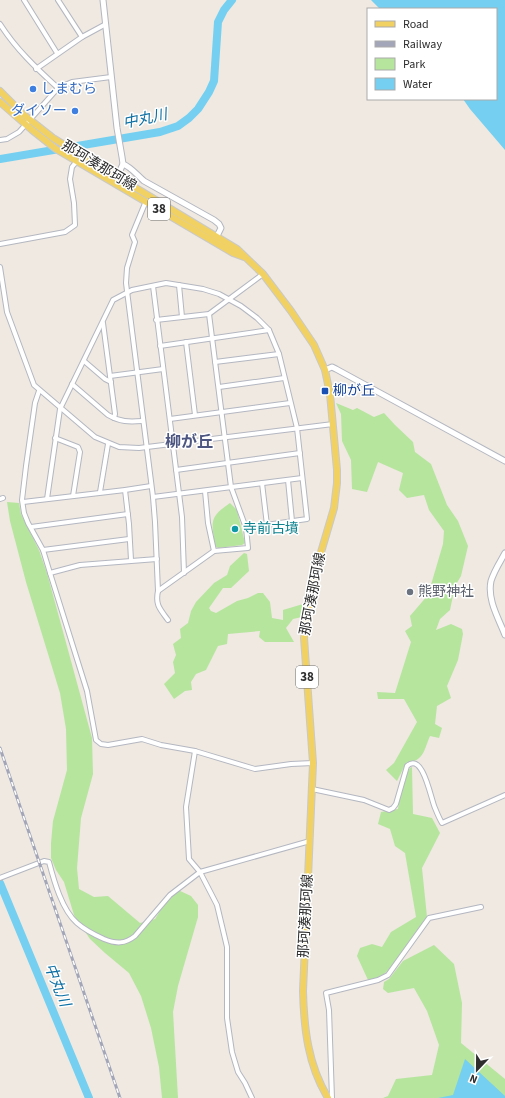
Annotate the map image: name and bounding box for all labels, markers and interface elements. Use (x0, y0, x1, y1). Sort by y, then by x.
legend (367, 8, 497, 100)
text: Road (403, 16, 429, 33)
text: Railway (403, 36, 442, 53)
text: Park (403, 56, 425, 73)
text: Water (403, 76, 433, 93)
place label: しまむら (41, 79, 97, 99)
marker: しまむら (28, 84, 38, 94)
place label: ダイソー (11, 101, 67, 121)
water label: 中丸川 (121, 104, 171, 134)
marker: ダイソー (70, 106, 80, 116)
street label: 那珂湊那珂線 (58, 136, 140, 196)
road number: 38 (148, 198, 170, 220)
place label: 柳が丘 (333, 381, 375, 401)
marker: 柳が丘 (320, 386, 330, 396)
district label: 柳が丘 (165, 431, 213, 453)
place label: 寺前古墳 (243, 519, 299, 539)
marker: 寺前古墳 (230, 524, 240, 534)
street label: 那珂湊那珂線 (295, 551, 331, 637)
place label: 熊野神社 (418, 582, 474, 602)
marker: 熊野神社 (405, 587, 415, 597)
road number: 38 (296, 666, 318, 688)
street label: 那珂湊那珂線 (294, 874, 318, 958)
water label: 中丸川 (39, 960, 76, 1012)
north arrow (457, 1050, 497, 1090)
text: N (467, 1070, 480, 1087)

